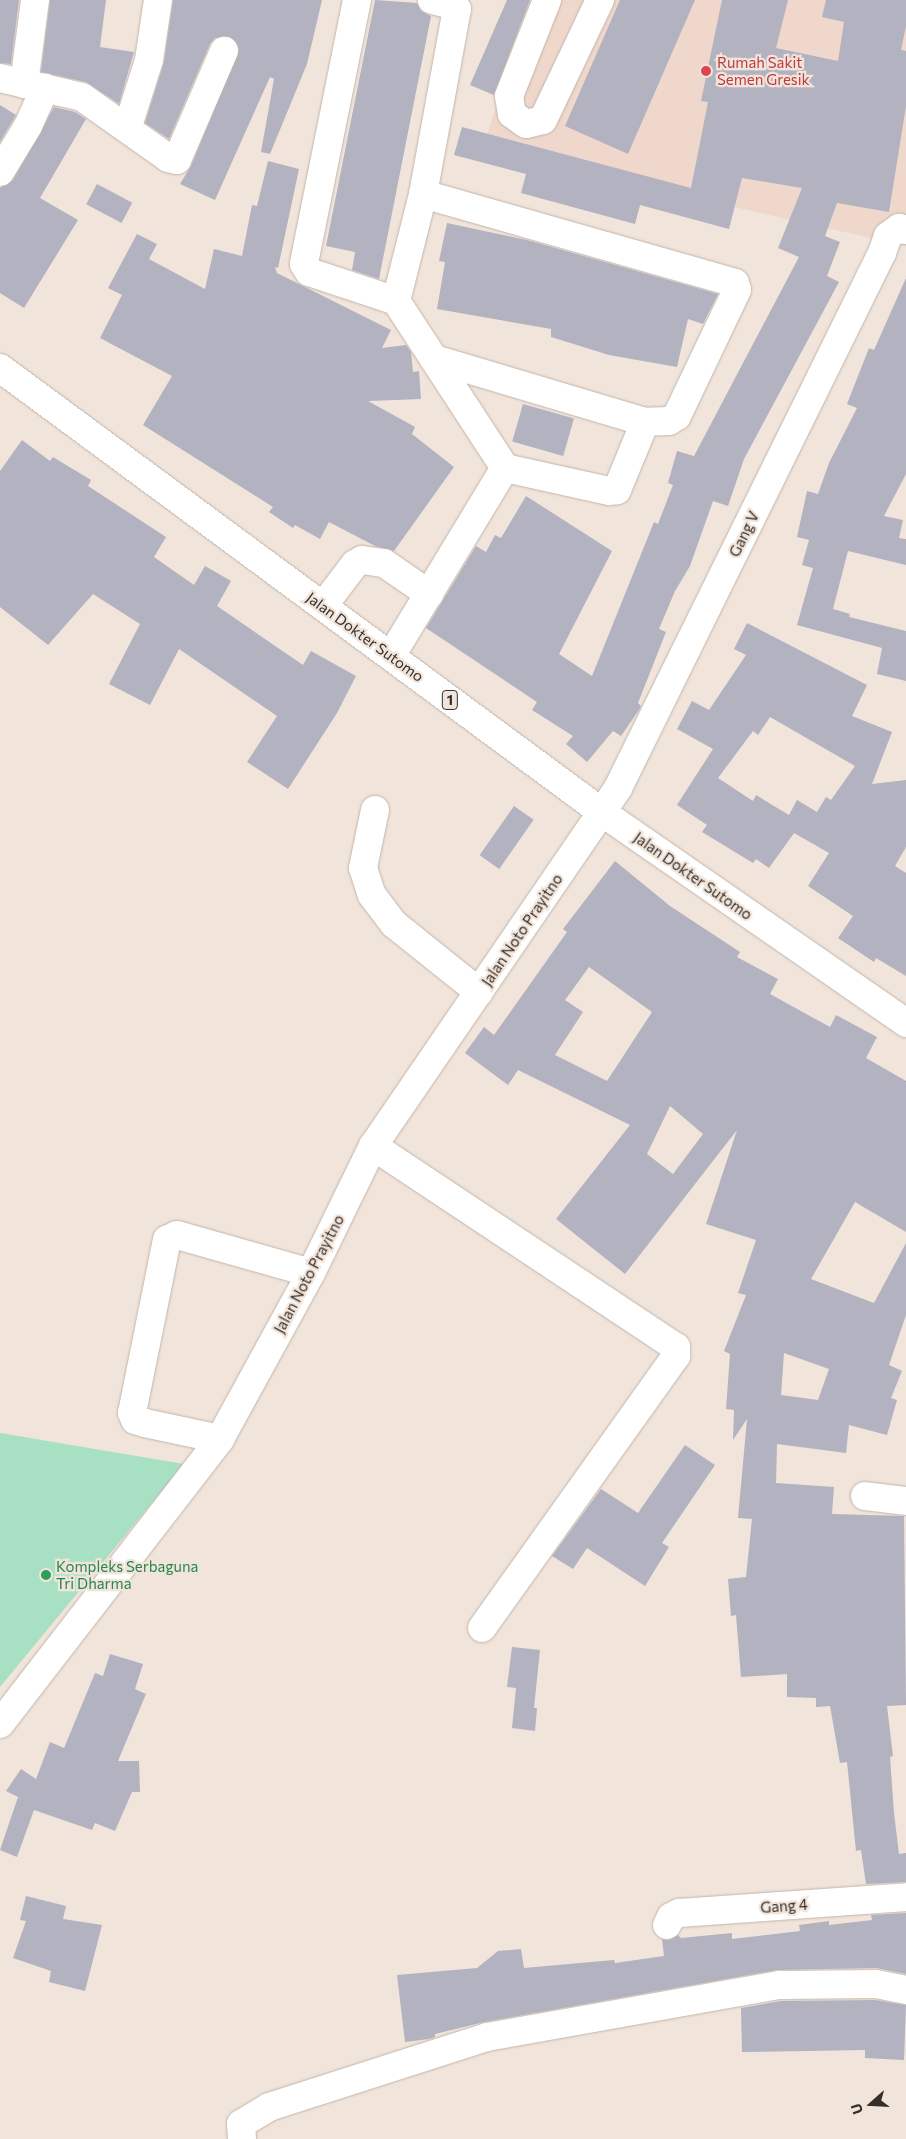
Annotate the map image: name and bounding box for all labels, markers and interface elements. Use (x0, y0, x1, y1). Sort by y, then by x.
place label: Rumah Sakit Semen Gresik (717, 53, 810, 88)
marker: Rumah Sakit Semen Gresik (699, 64, 713, 78)
street label: Gang V (725, 508, 763, 560)
street label: Jalan Dokter Sutomo (303, 588, 427, 686)
road number: 1 (441, 688, 459, 712)
street label: Jalan Dokter Sutomo (630, 828, 756, 924)
street label: Jalan Noto Prayitno (478, 870, 566, 990)
street label: Jalan Noto Prayitno (270, 1212, 348, 1336)
place label: Kompleks Serbaguna Tri Dharma (56, 1557, 198, 1592)
marker: Kompleks Serbaguna Tri Dharma (40, 1569, 52, 1581)
street label: Gang 4 (760, 1895, 808, 1917)
north arrow (846, 2079, 896, 2129)
text: U (847, 2101, 866, 2117)

